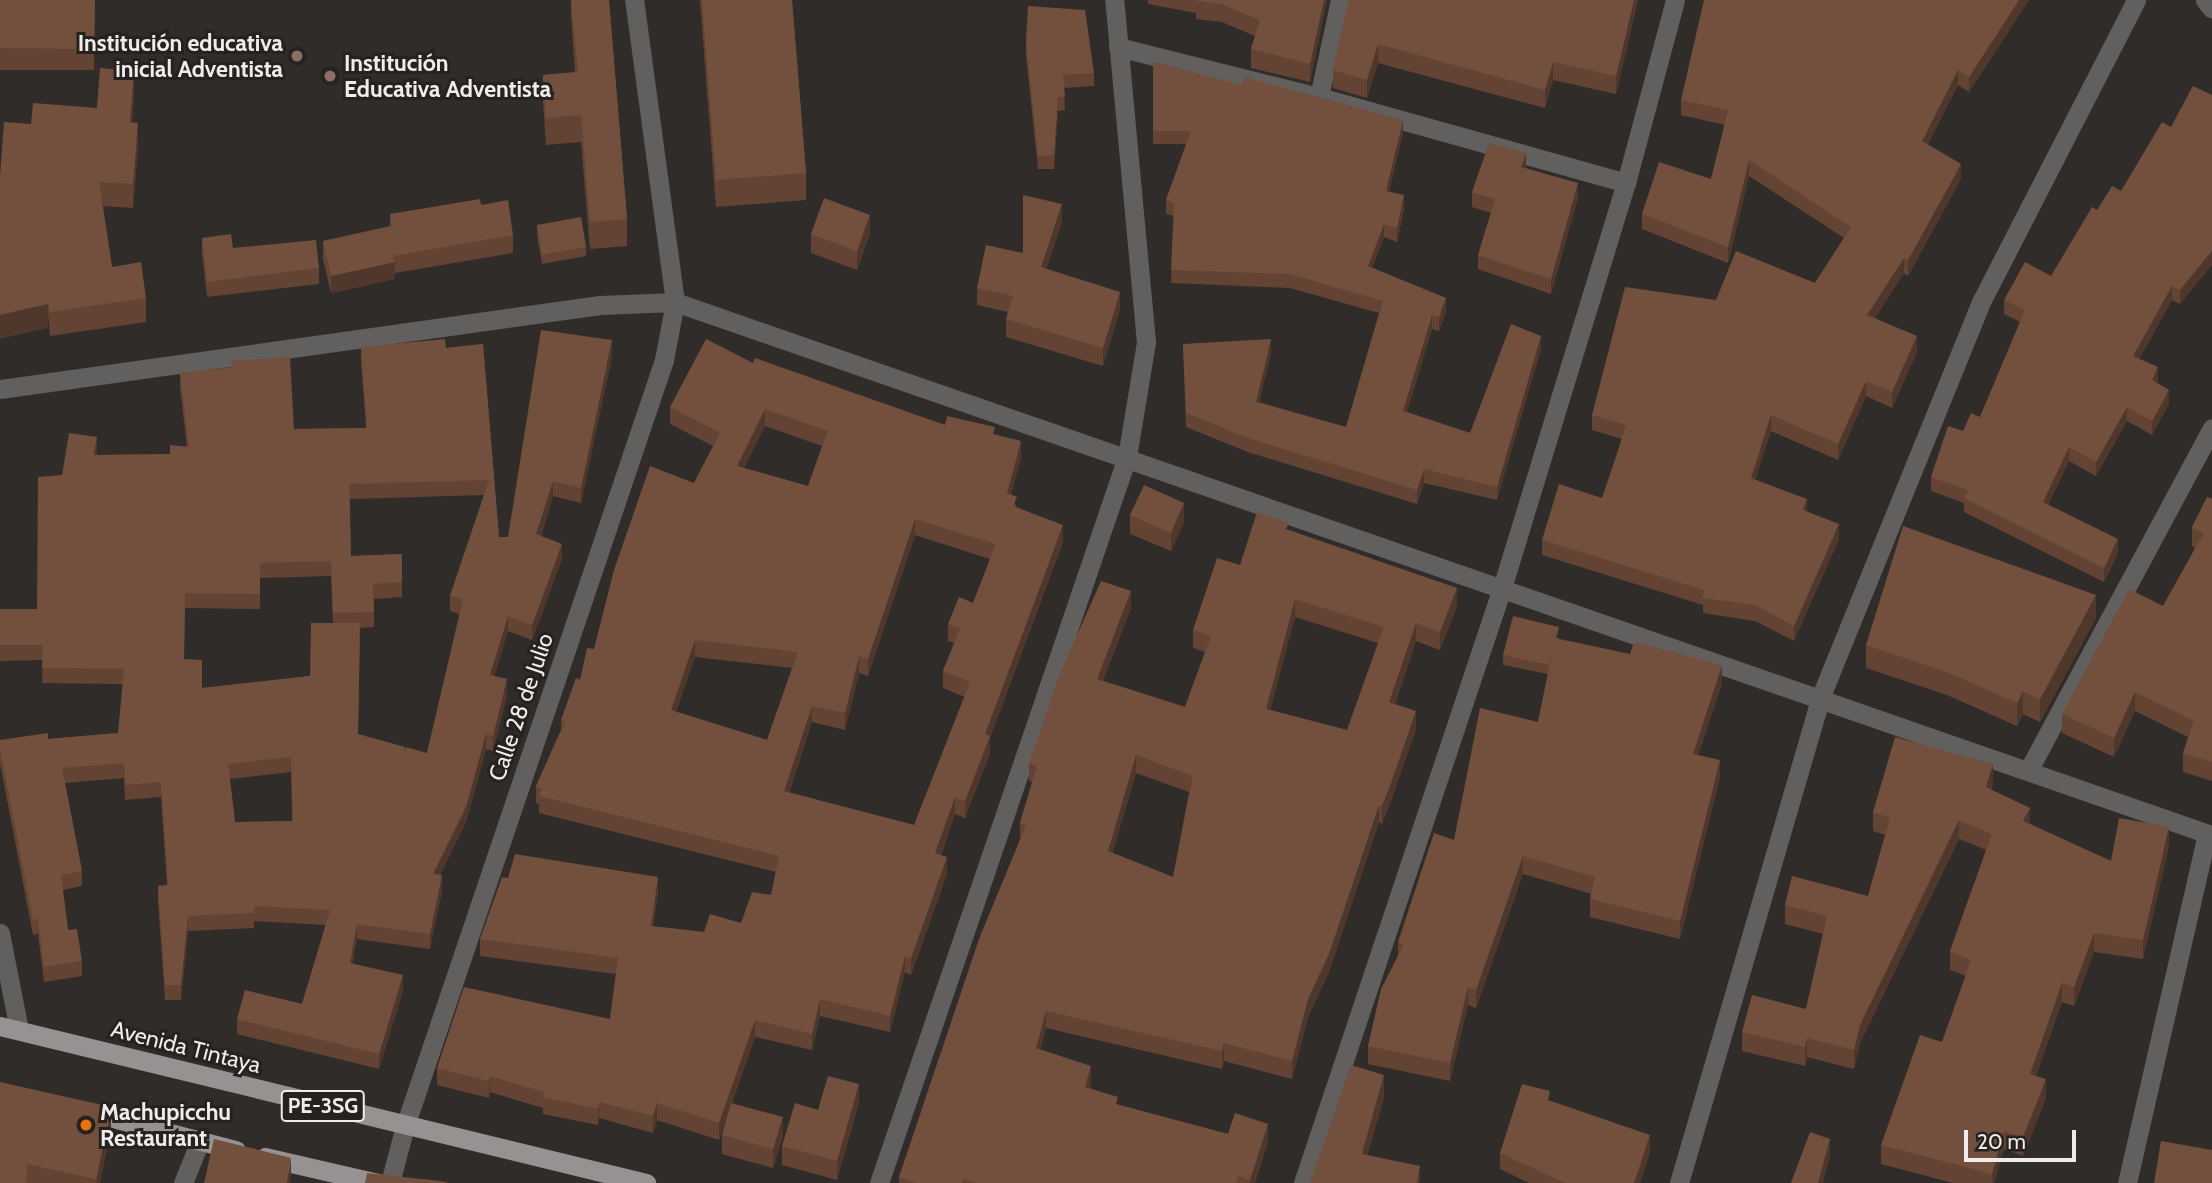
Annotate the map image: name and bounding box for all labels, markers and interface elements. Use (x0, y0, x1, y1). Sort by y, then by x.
place label: Institución educativa inicial Adventista (78, 29, 283, 83)
marker: Institución educativa inicial Adventista (289, 48, 305, 64)
place label: Institución Educativa Adventista (344, 49, 551, 103)
marker: Institución Educativa Adventista (322, 68, 338, 84)
street label: Calle 28 de Julio (483, 630, 559, 784)
street label: Avenida Tintaya (108, 1015, 264, 1079)
road number: PE-3SG (279, 1088, 367, 1124)
place label: Machupicchu Restaurant (100, 1098, 231, 1152)
scale bar (1967, 1116, 2079, 1160)
marker: Machupicchu Restaurant (78, 1117, 94, 1133)
text: 20 m (1977, 1129, 2026, 1154)

